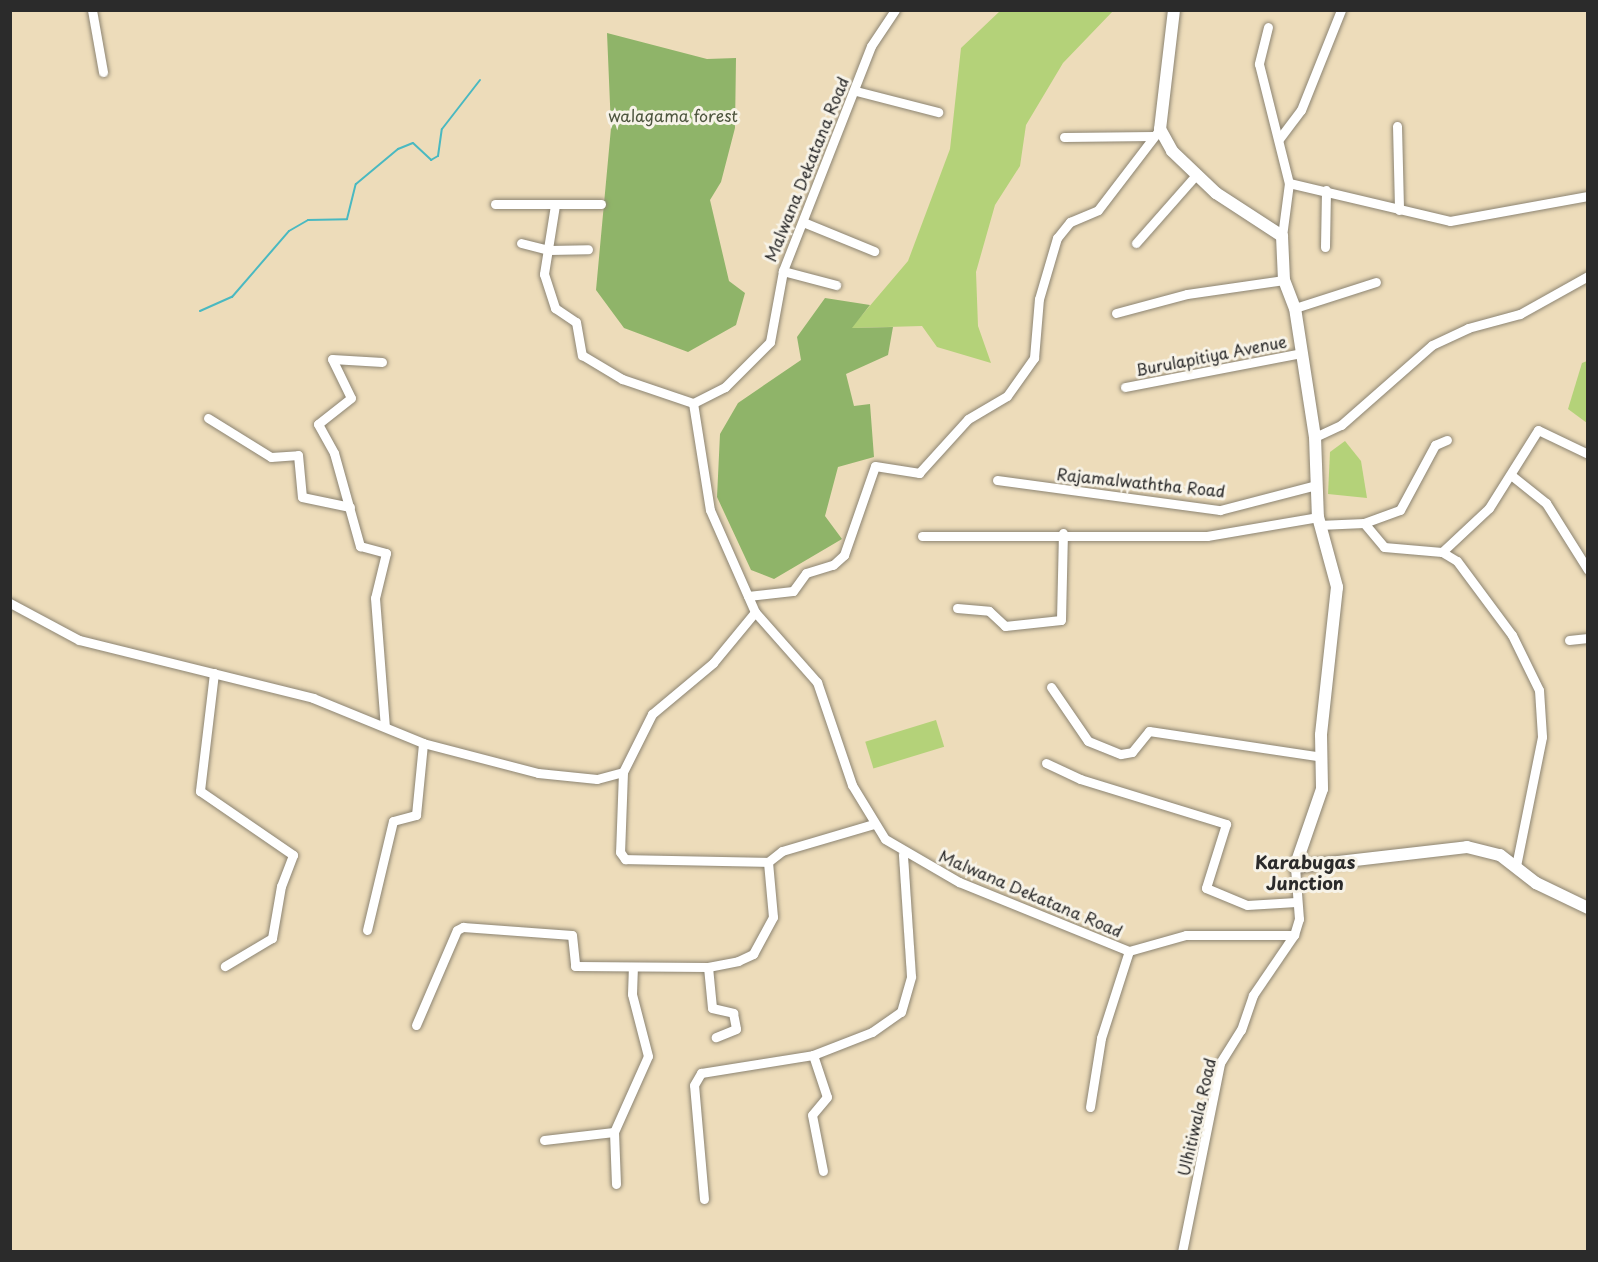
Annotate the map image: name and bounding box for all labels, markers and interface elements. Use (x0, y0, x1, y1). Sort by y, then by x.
street label: Malwana Dekatana Road (760, 74, 852, 264)
park label: walagama forest (608, 105, 738, 125)
street label: Burulapitiya Avenue (1133, 331, 1289, 379)
street label: Rajamalwaththa Road (1055, 464, 1227, 500)
street label: Malwana Dekatana Road (937, 846, 1125, 940)
district label: Karabugas Junction (1255, 852, 1355, 894)
street label: Ulhitiwala Road (1173, 1056, 1219, 1178)

